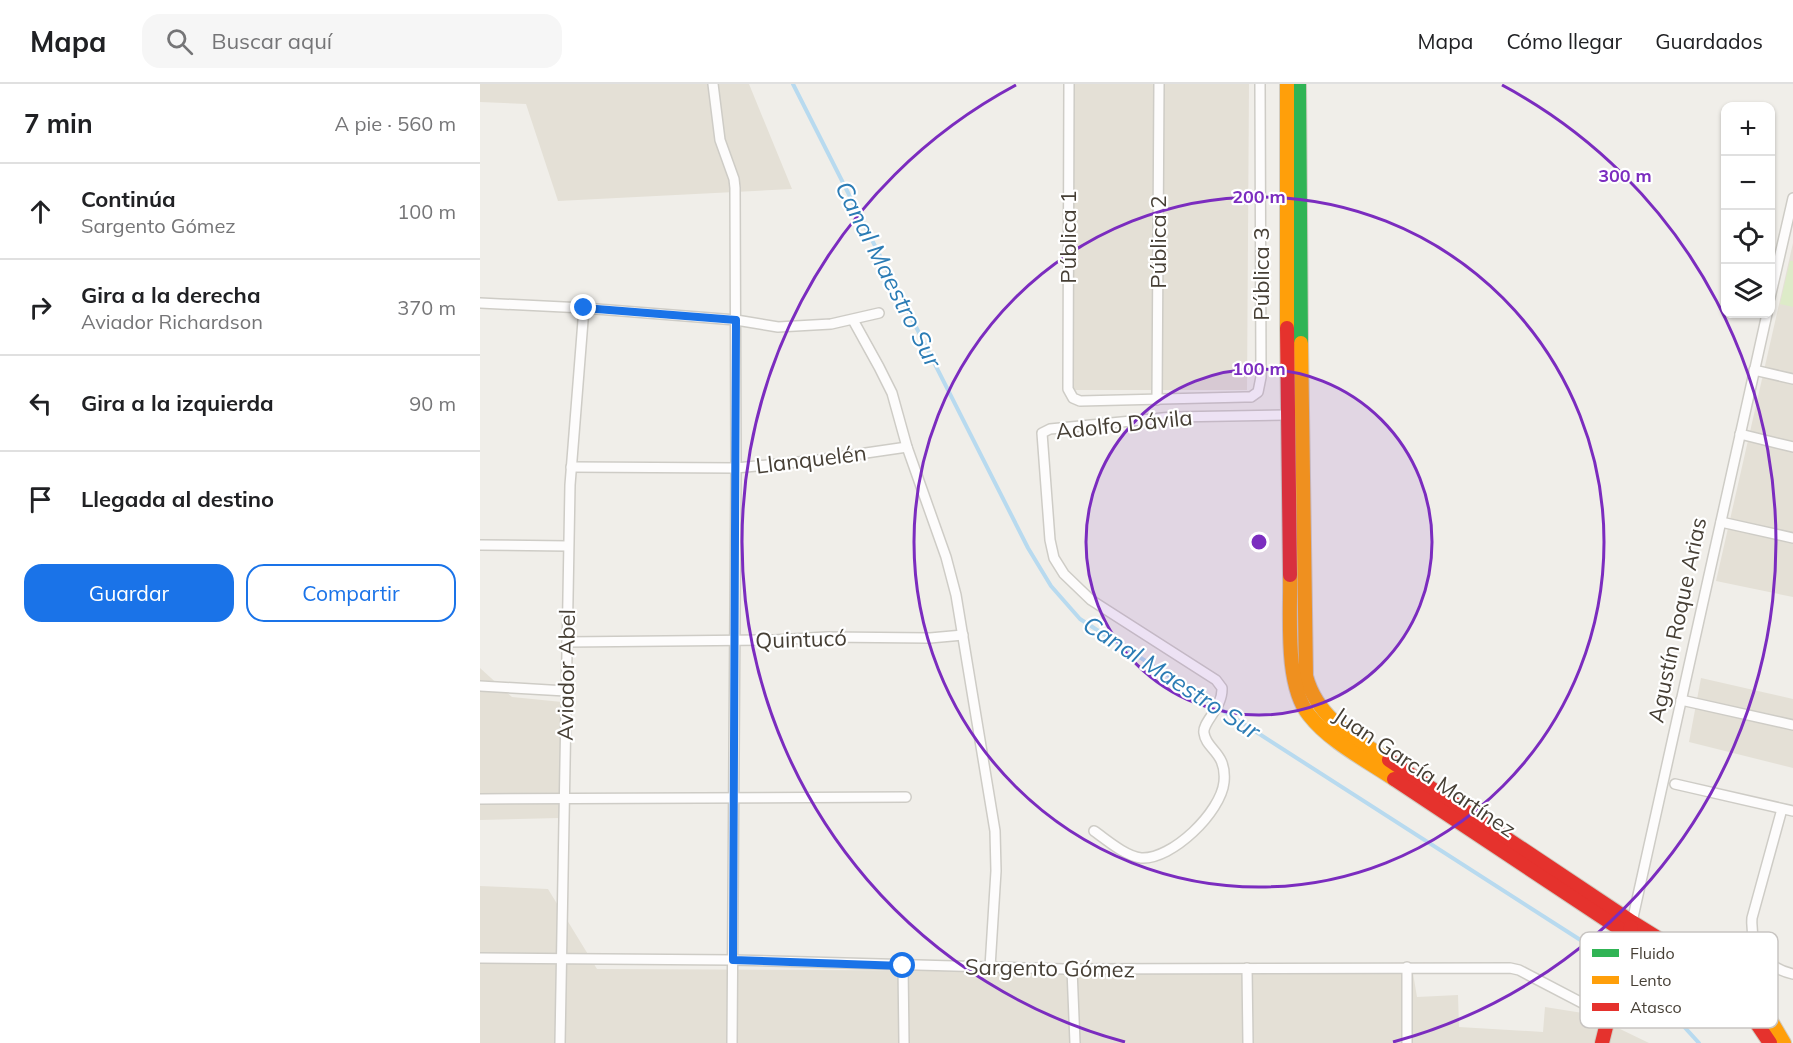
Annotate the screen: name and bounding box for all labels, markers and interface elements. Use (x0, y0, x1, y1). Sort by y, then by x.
search box (142, 14, 562, 68)
text: Mapa (30, 24, 106, 59)
icon: search (163, 25, 196, 58)
text: Buscar aquí (211, 27, 332, 55)
text: Mapa (1418, 28, 1473, 54)
text: Cómo llegar (1506, 28, 1622, 54)
text: Guardados (1655, 28, 1763, 54)
map controls (1721, 102, 1775, 318)
button: + (1721, 102, 1775, 156)
text: 7 min (24, 107, 93, 140)
text: A pie · 560 m (335, 111, 456, 136)
button: − (1721, 156, 1775, 210)
text: 300 m (1598, 164, 1652, 187)
water label: Canal Maestro Sur (829, 176, 950, 373)
text: Continúa (81, 185, 176, 213)
text: 200 m (1232, 185, 1286, 208)
street label: Pública 1 (1054, 190, 1082, 284)
icon: ahead (24, 195, 57, 228)
street label: Pública 2 (1144, 195, 1172, 289)
text: 100 m (397, 199, 456, 224)
button: locate (1721, 210, 1775, 264)
text: Sargento Gómez (81, 213, 236, 238)
street label: Pública 3 (1247, 227, 1275, 321)
button: layers (1721, 264, 1775, 318)
text: Gira a la derecha (81, 281, 261, 309)
icon: right (24, 291, 57, 324)
route end (570, 294, 596, 320)
text: 370 m (397, 295, 456, 320)
text: Aviador Richardson (81, 309, 263, 334)
text: 100 m (1232, 357, 1286, 380)
icon: left (24, 387, 57, 420)
text: Gira a la izquierda (81, 389, 274, 417)
text: 90 m (409, 391, 456, 416)
street label: Adolfo Dávila (1054, 403, 1194, 445)
street label: Llanquelén (754, 438, 868, 480)
icon: arrive (24, 483, 57, 516)
text: Llegada al destino (81, 485, 274, 513)
street label: Agustín Roque Arias (1642, 515, 1712, 725)
centre of rings (1249, 532, 1269, 552)
button: Guardar (24, 564, 234, 622)
button: Compartir (246, 564, 456, 622)
street label: Aviador Abel (551, 609, 581, 741)
water label: Canal Maestro Sur (1078, 609, 1267, 746)
street label: Quintucó (755, 623, 847, 655)
street label: Juan García Martínez (1329, 701, 1521, 843)
legend (1580, 932, 1778, 1028)
text: Fluido (1630, 943, 1675, 963)
route start (889, 952, 915, 978)
street label: Sargento Gómez (965, 953, 1135, 983)
text: Lento (1630, 970, 1671, 990)
text: Atasco (1630, 997, 1682, 1017)

